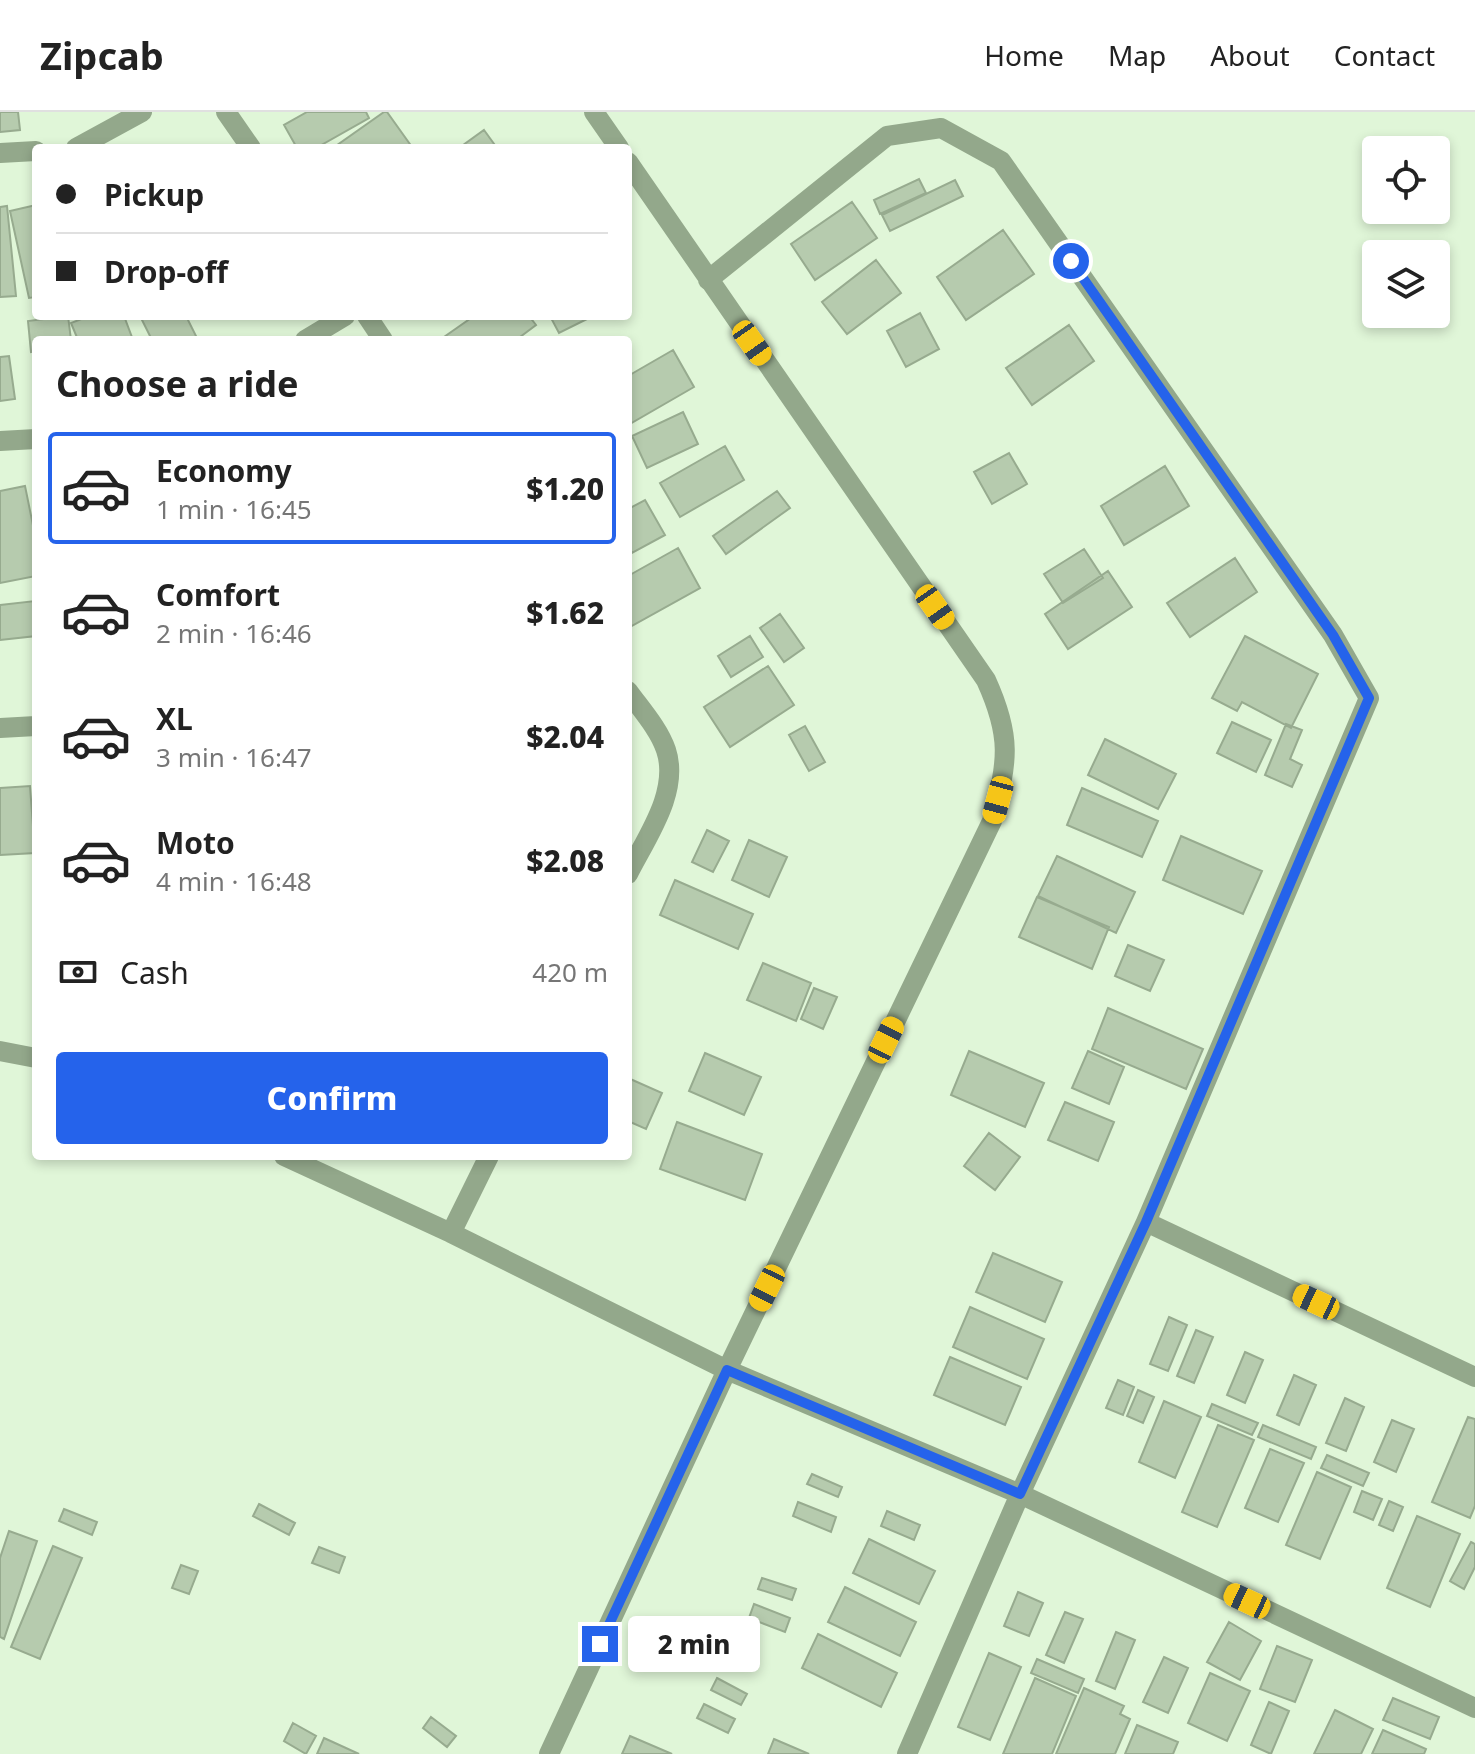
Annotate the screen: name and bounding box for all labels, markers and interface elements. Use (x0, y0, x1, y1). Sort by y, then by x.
text: Zipcab (40, 29, 164, 81)
text: Home (984, 36, 1064, 74)
text: Map (1108, 36, 1166, 74)
text: About (1210, 36, 1290, 74)
text: Contact (1334, 36, 1435, 74)
map controls (1362, 136, 1450, 328)
button: locate (1362, 136, 1450, 224)
text: Pickup (104, 174, 204, 215)
button: layers (1362, 240, 1450, 328)
route start (1053, 243, 1089, 279)
text: Drop-off (104, 251, 228, 292)
car (728, 316, 776, 370)
text: Choose a ride (56, 359, 298, 408)
text: Economy (156, 450, 292, 491)
icon: car (60, 452, 132, 524)
text: $1.20 (526, 468, 604, 509)
text: 1 min · 16:45 (156, 491, 312, 527)
text: Comfort (156, 574, 280, 615)
icon: car (60, 576, 132, 648)
car (911, 580, 959, 634)
text: $1.62 (526, 592, 604, 633)
text: 2 min · 16:46 (156, 615, 312, 651)
text: XL (156, 698, 193, 739)
icon: car (60, 700, 132, 772)
text: $2.04 (526, 716, 604, 757)
text: 3 min · 16:47 (156, 739, 312, 775)
car (980, 774, 1016, 826)
text: Moto (156, 822, 235, 863)
icon: car (60, 824, 132, 896)
text: $2.08 (526, 840, 604, 881)
text: 4 min · 16:48 (156, 863, 312, 899)
icon: cash (56, 950, 100, 994)
text: Cash (120, 952, 189, 993)
text: 420 m (532, 954, 608, 990)
car (865, 1013, 907, 1067)
button: Confirm (56, 1052, 608, 1144)
car (746, 1261, 788, 1315)
car (1289, 1281, 1343, 1323)
car (1220, 1580, 1274, 1622)
callout: 2 min (628, 1616, 760, 1672)
route end (582, 1626, 618, 1662)
text: 2 min (658, 1626, 730, 1662)

